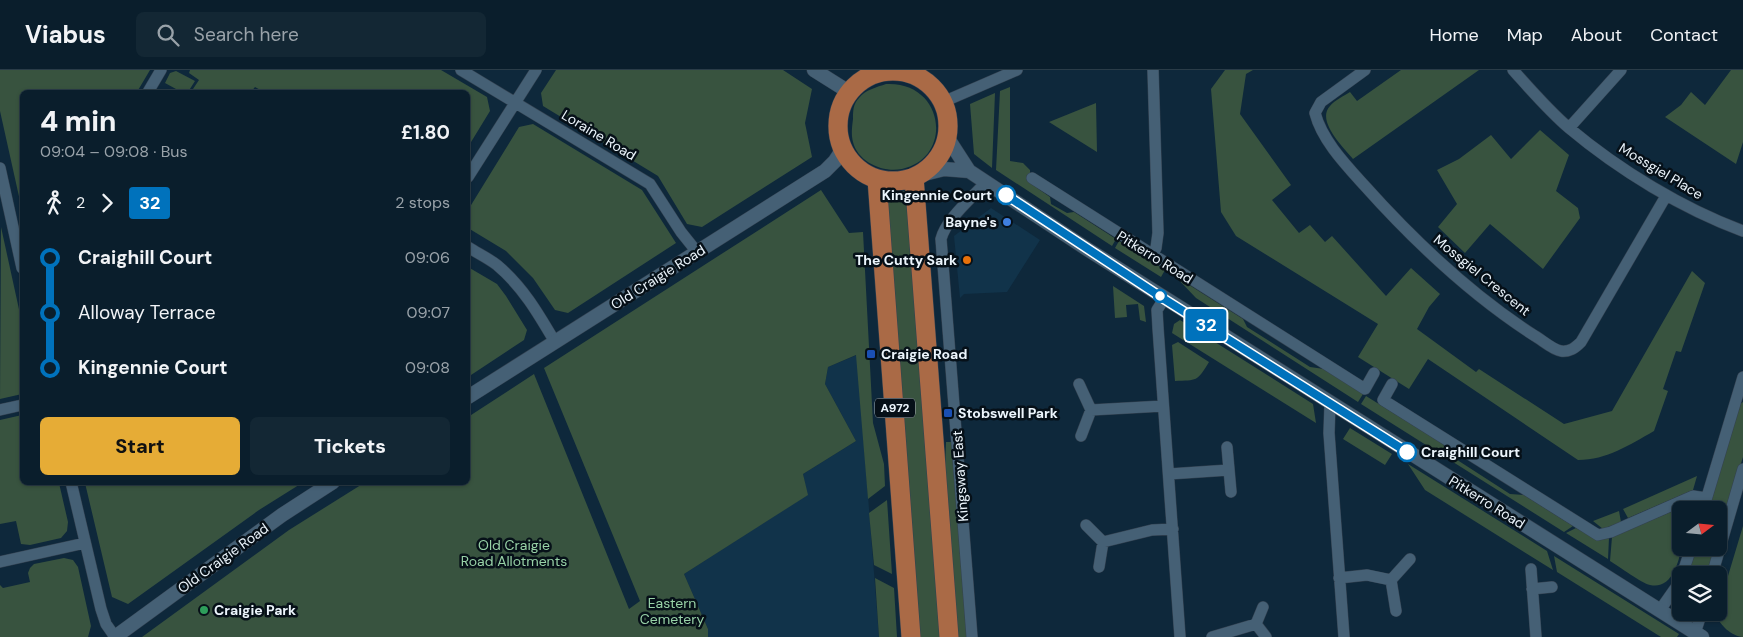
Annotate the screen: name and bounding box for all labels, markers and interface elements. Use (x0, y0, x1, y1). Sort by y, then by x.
search box (136, 12, 486, 57)
text: Viabus (25, 19, 106, 50)
icon: search (154, 21, 182, 49)
text: Search here (194, 22, 299, 47)
text: Home (1429, 23, 1479, 47)
text: Map (1507, 23, 1543, 47)
text: About (1571, 23, 1622, 47)
text: Contact (1650, 23, 1718, 47)
text: 4 min (40, 103, 116, 140)
street label: Loraine Road (558, 106, 640, 164)
text: £1.80 (401, 120, 450, 145)
street label: Mossgiel Place (1616, 139, 1706, 203)
text: 09:04 – 09:08 · Bus (40, 141, 188, 162)
marker: Kingennie Court (996, 185, 1016, 205)
place label: Kingennie Court (882, 186, 992, 204)
icon: walk (40, 189, 68, 217)
icon: forward (93, 189, 121, 217)
text: 32 (139, 191, 160, 215)
text: 2 (76, 192, 85, 213)
text: 2 stops (395, 192, 450, 213)
place label: Bayne's (945, 213, 997, 231)
marker: Bayne's (1001, 216, 1013, 228)
street label: Pitkerro Road (1114, 227, 1196, 287)
street label: Mossgiel Crescent (1430, 230, 1534, 320)
street label: Old Craigie Road (607, 241, 709, 313)
text: Craighill Court (78, 245, 212, 270)
text: 09:06 (405, 247, 450, 268)
place label: The Cutty Sark (855, 251, 957, 269)
marker: The Cutty Sark (961, 254, 973, 266)
unlabelled marker (1153, 289, 1167, 303)
text: Alloway Terrace (78, 300, 216, 325)
text: 09:07 (407, 302, 450, 323)
line badge: 32 (1184, 309, 1228, 341)
text: 32 (1195, 313, 1217, 337)
place label: Craigie Road (881, 345, 967, 363)
marker: Craigie Road (865, 348, 877, 360)
text: Kingennie Court (78, 355, 228, 380)
text: 09:08 (405, 357, 450, 378)
road number: A972 (875, 398, 915, 418)
place label: Stobswell Park (958, 404, 1058, 422)
marker: Stobswell Park (942, 407, 954, 419)
button: Start (40, 417, 240, 475)
button: Tickets (250, 417, 450, 475)
street label: Kingsway East (948, 430, 972, 522)
marker: Craighill Court (1397, 442, 1417, 462)
place label: Craighill Court (1421, 443, 1520, 461)
street label: Pitkerro Road (1446, 472, 1528, 532)
north arrow (1672, 501, 1728, 556)
map controls (1672, 501, 1727, 621)
street label: Old Craigie Road (174, 519, 272, 597)
park label: Old Craigie Road Allotments (461, 536, 567, 570)
button: layers (1672, 566, 1727, 621)
park label: Eastern Cemetery (640, 594, 704, 628)
place label: Craigie Park (214, 601, 296, 619)
marker: Craigie Park (198, 604, 210, 616)

